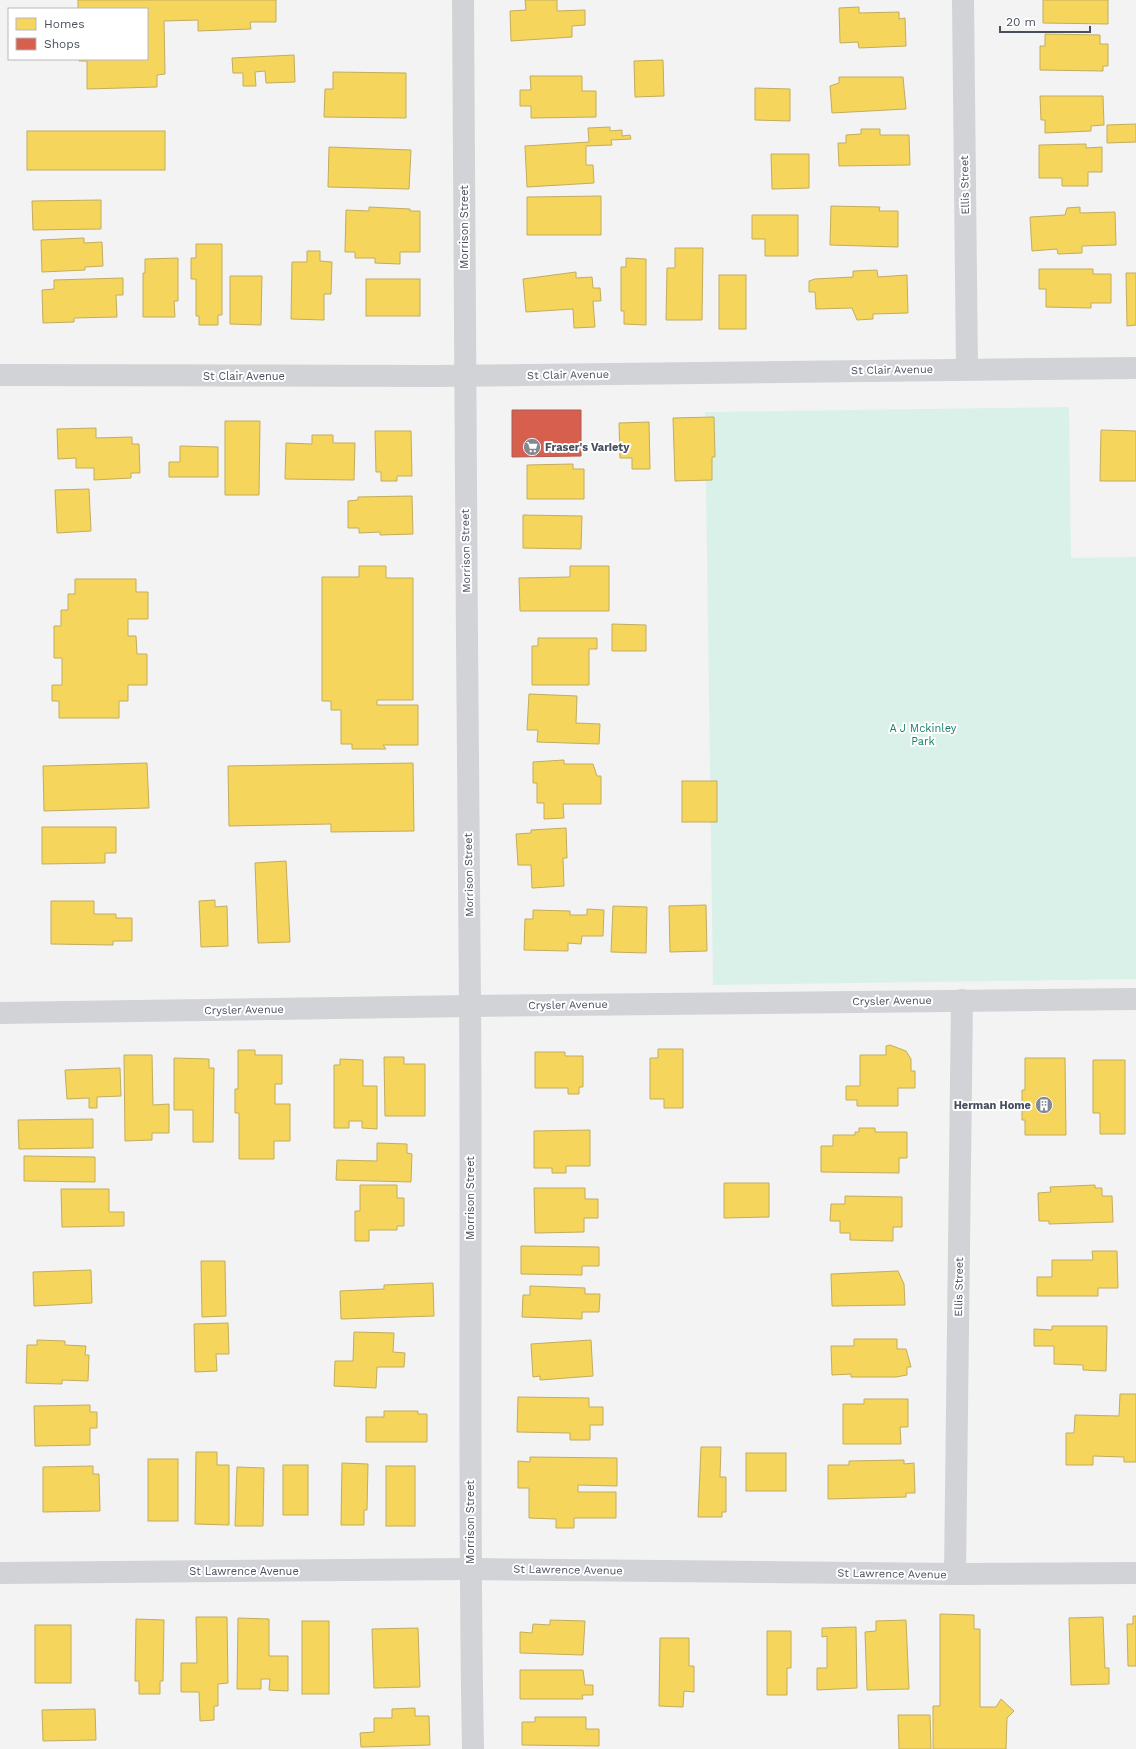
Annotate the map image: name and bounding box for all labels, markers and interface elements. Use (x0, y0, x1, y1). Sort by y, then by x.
legend (8, 8, 148, 60)
scale bar (1000, 8, 1090, 34)
text: 20 m (1006, 15, 1036, 29)
text: Homes (44, 17, 85, 31)
text: Shops (44, 37, 80, 51)
street label: Ellis Street (958, 155, 972, 215)
street label: Morrison Street (458, 185, 471, 269)
street label: St Clair Avenue (851, 363, 933, 377)
street label: St Clair Avenue (527, 368, 609, 382)
street label: St Clair Avenue (203, 370, 285, 383)
supermarket icon: Fraser's Variety (522, 437, 542, 457)
place label: Fraser's Variety (545, 441, 630, 454)
street label: Morrison Street (459, 509, 473, 593)
park label: A J Mckinley Park (890, 722, 957, 748)
street label: Morrison Street (462, 833, 476, 917)
street label: Crysler Avenue (852, 994, 932, 1008)
street label: Crysler Avenue (528, 998, 608, 1012)
street label: Crysler Avenue (204, 1003, 284, 1017)
building icon: Herman Home (1034, 1095, 1054, 1115)
place label: Herman Home (954, 1099, 1031, 1112)
street label: Morrison Street (464, 1156, 477, 1240)
street label: Ellis Street (952, 1257, 966, 1317)
street label: Morrison Street (464, 1480, 477, 1564)
street label: St Lawrence Avenue (513, 1563, 623, 1577)
street label: St Lawrence Avenue (189, 1565, 299, 1578)
street label: St Lawrence Avenue (837, 1567, 947, 1581)

